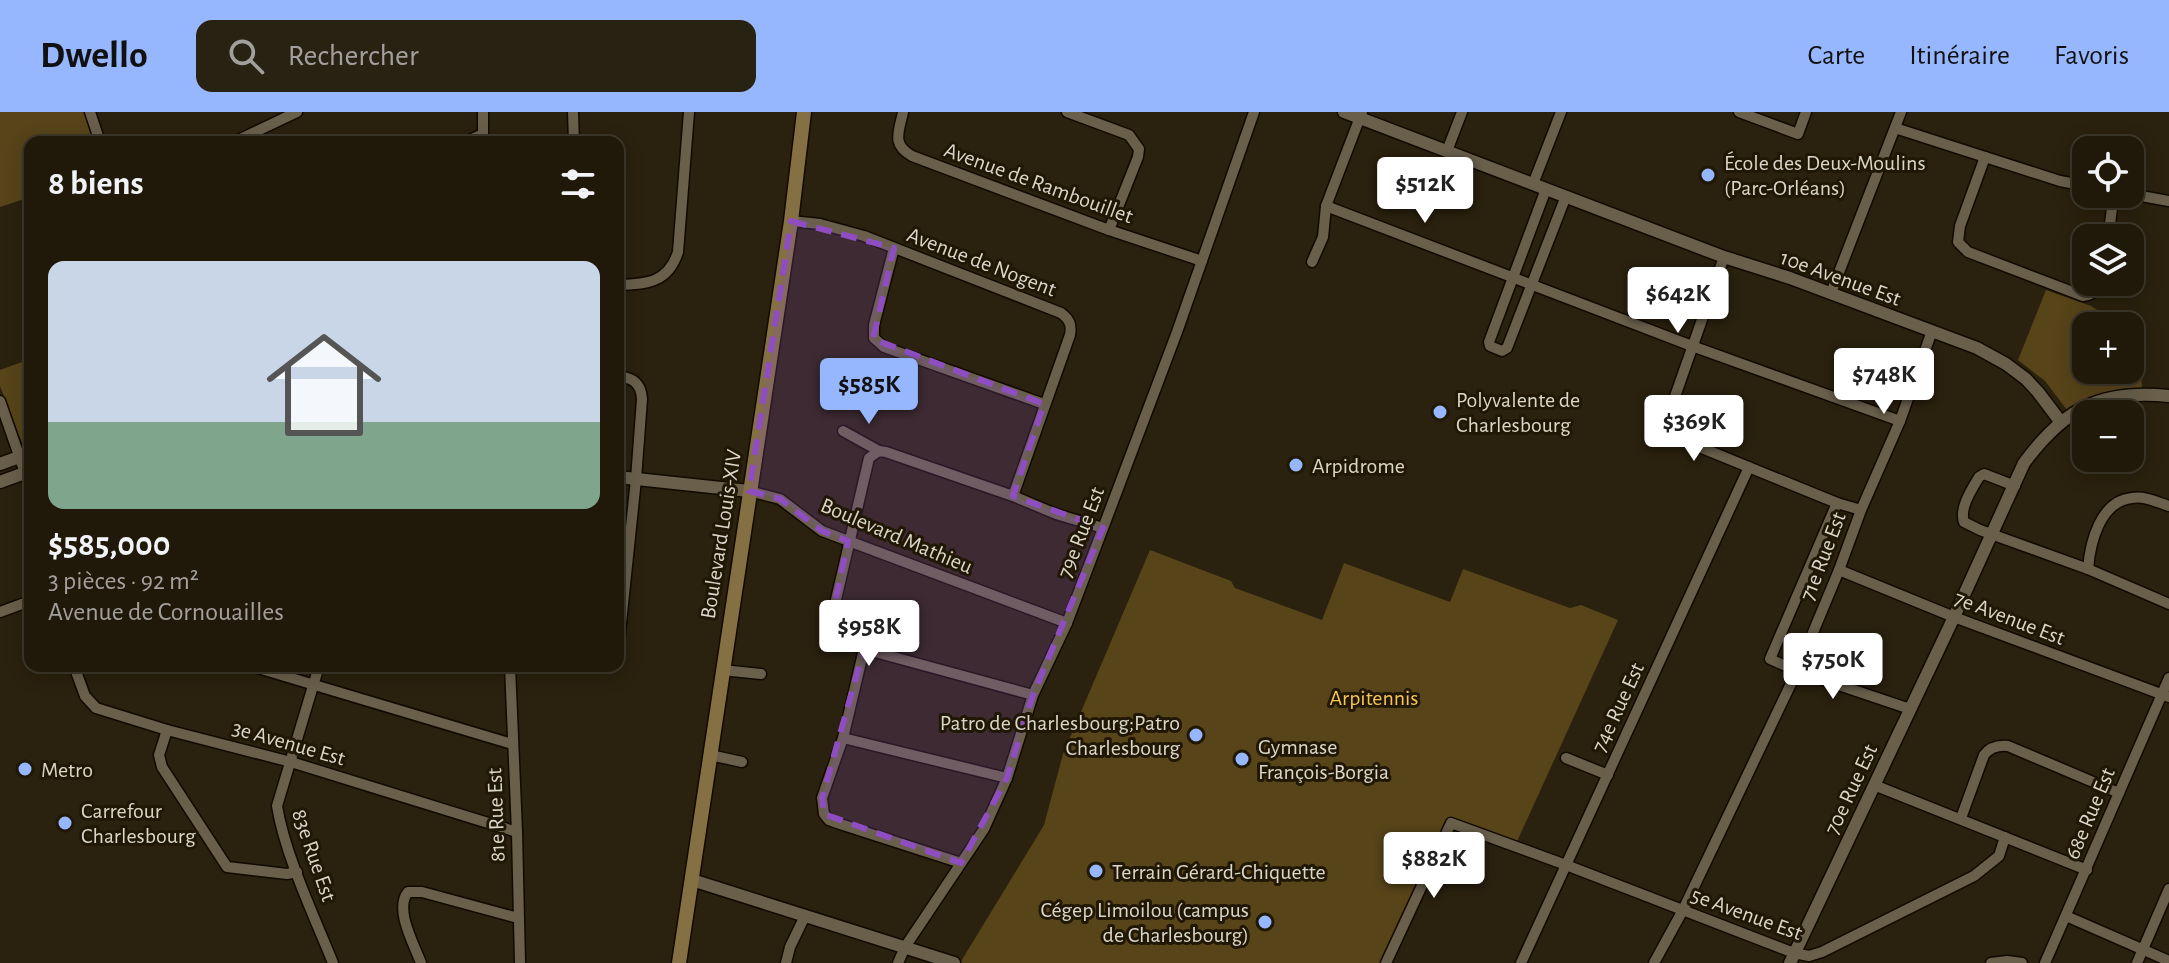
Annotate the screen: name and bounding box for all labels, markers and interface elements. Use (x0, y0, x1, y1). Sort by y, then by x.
search box (196, 20, 756, 92)
icon: search (224, 34, 268, 78)
text: Dwello (40, 37, 148, 75)
text: Rechercher (288, 41, 419, 71)
text: Carte (1808, 42, 1865, 70)
text: Itinéraire (1909, 42, 2010, 70)
text: Favoris (2054, 42, 2129, 70)
map controls (2072, 136, 2144, 472)
button: locate (2072, 136, 2144, 208)
street label: Avenue de Rambouillet (941, 139, 1136, 227)
place label: École des Deux-Moulins (Parc-Orléans) (1724, 151, 1926, 199)
pin: $512K (1369, 157, 1481, 225)
icon: filters (556, 162, 600, 206)
marker: École des Deux-Moulins (Parc-Orléans) (1699, 166, 1717, 184)
text: 8 biens (48, 167, 144, 201)
text: $512K (1395, 170, 1455, 196)
street label: Avenue de Nogent (904, 223, 1059, 300)
button: layers (2072, 224, 2144, 296)
street label: 10e Avenue Est (1777, 246, 1904, 310)
pin: $642K (1622, 267, 1734, 335)
text: $642K (1646, 280, 1710, 306)
button: + (2072, 312, 2144, 384)
icon: home (252, 313, 396, 457)
pin: $748K (1828, 348, 1940, 416)
pin: $585K (813, 358, 925, 426)
text: $748K (1852, 361, 1916, 387)
text: $585K (838, 371, 900, 397)
place label: Polyvalente de Charlesbourg (1456, 389, 1580, 436)
pin: $369K (1638, 395, 1750, 463)
button: − (2072, 400, 2144, 472)
marker: Polyvalente de Charlesbourg (1431, 403, 1449, 421)
text: $369K (1662, 408, 1726, 434)
street label: Boulevard Louis-XIV (697, 447, 745, 620)
place label: Arpidrome (1312, 455, 1405, 477)
marker: Arpidrome (1287, 456, 1305, 474)
street label: 79e Rue Est (1053, 484, 1108, 581)
street label: Boulevard Mathieu (817, 494, 976, 578)
street label: 71e Rue Est (1796, 509, 1850, 604)
text: $585,000 (48, 528, 170, 562)
text: 3 pièces · 92 m² (48, 568, 199, 594)
street label: 7e Avenue Est (1951, 587, 2068, 649)
text: Avenue de Cornouailles (48, 599, 284, 625)
pin: $958K (813, 600, 925, 668)
text: $958K (837, 613, 901, 639)
pin: $750K (1777, 633, 1889, 701)
text: $750K (1802, 646, 1864, 672)
street label: 74e Rue Est (1588, 659, 1648, 756)
park label: Arpitennis (1330, 687, 1418, 709)
place label: Patro de Charlesbourg;Patro Charlesbourg (940, 712, 1180, 759)
street label: 3e Avenue Est (230, 716, 348, 770)
marker: Patro de Charlesbourg;Patro Charlesbourg (1187, 726, 1205, 744)
place label: Gymnase François-Borgia (1258, 736, 1389, 783)
street label: 70e Rue Est (1820, 741, 1881, 838)
marker: Gymnase François-Borgia (1233, 750, 1251, 768)
place label: Metro (41, 759, 93, 781)
marker: Metro (16, 760, 34, 778)
street label: 68e Rue Est (2061, 764, 2119, 862)
street label: 81e Rue Est (483, 767, 509, 862)
place label: Carrefour Charlesbourg (81, 800, 196, 847)
street label: 83e Rue Est (288, 806, 340, 904)
marker: Carrefour Charlesbourg (56, 814, 74, 832)
pin: $882K (1378, 832, 1490, 900)
text: $882K (1402, 845, 1466, 871)
place label: Terrain Gérard-Chiquette (1112, 861, 1326, 883)
marker: Terrain Gérard-Chiquette (1087, 862, 1105, 880)
street label: 5e Avenue Est (1688, 884, 1805, 944)
place label: Cégep Limoilou (campus de Charlesbourg) (1040, 899, 1249, 946)
marker: Cégep Limoilou (campus de Charlesbourg) (1256, 913, 1274, 931)

